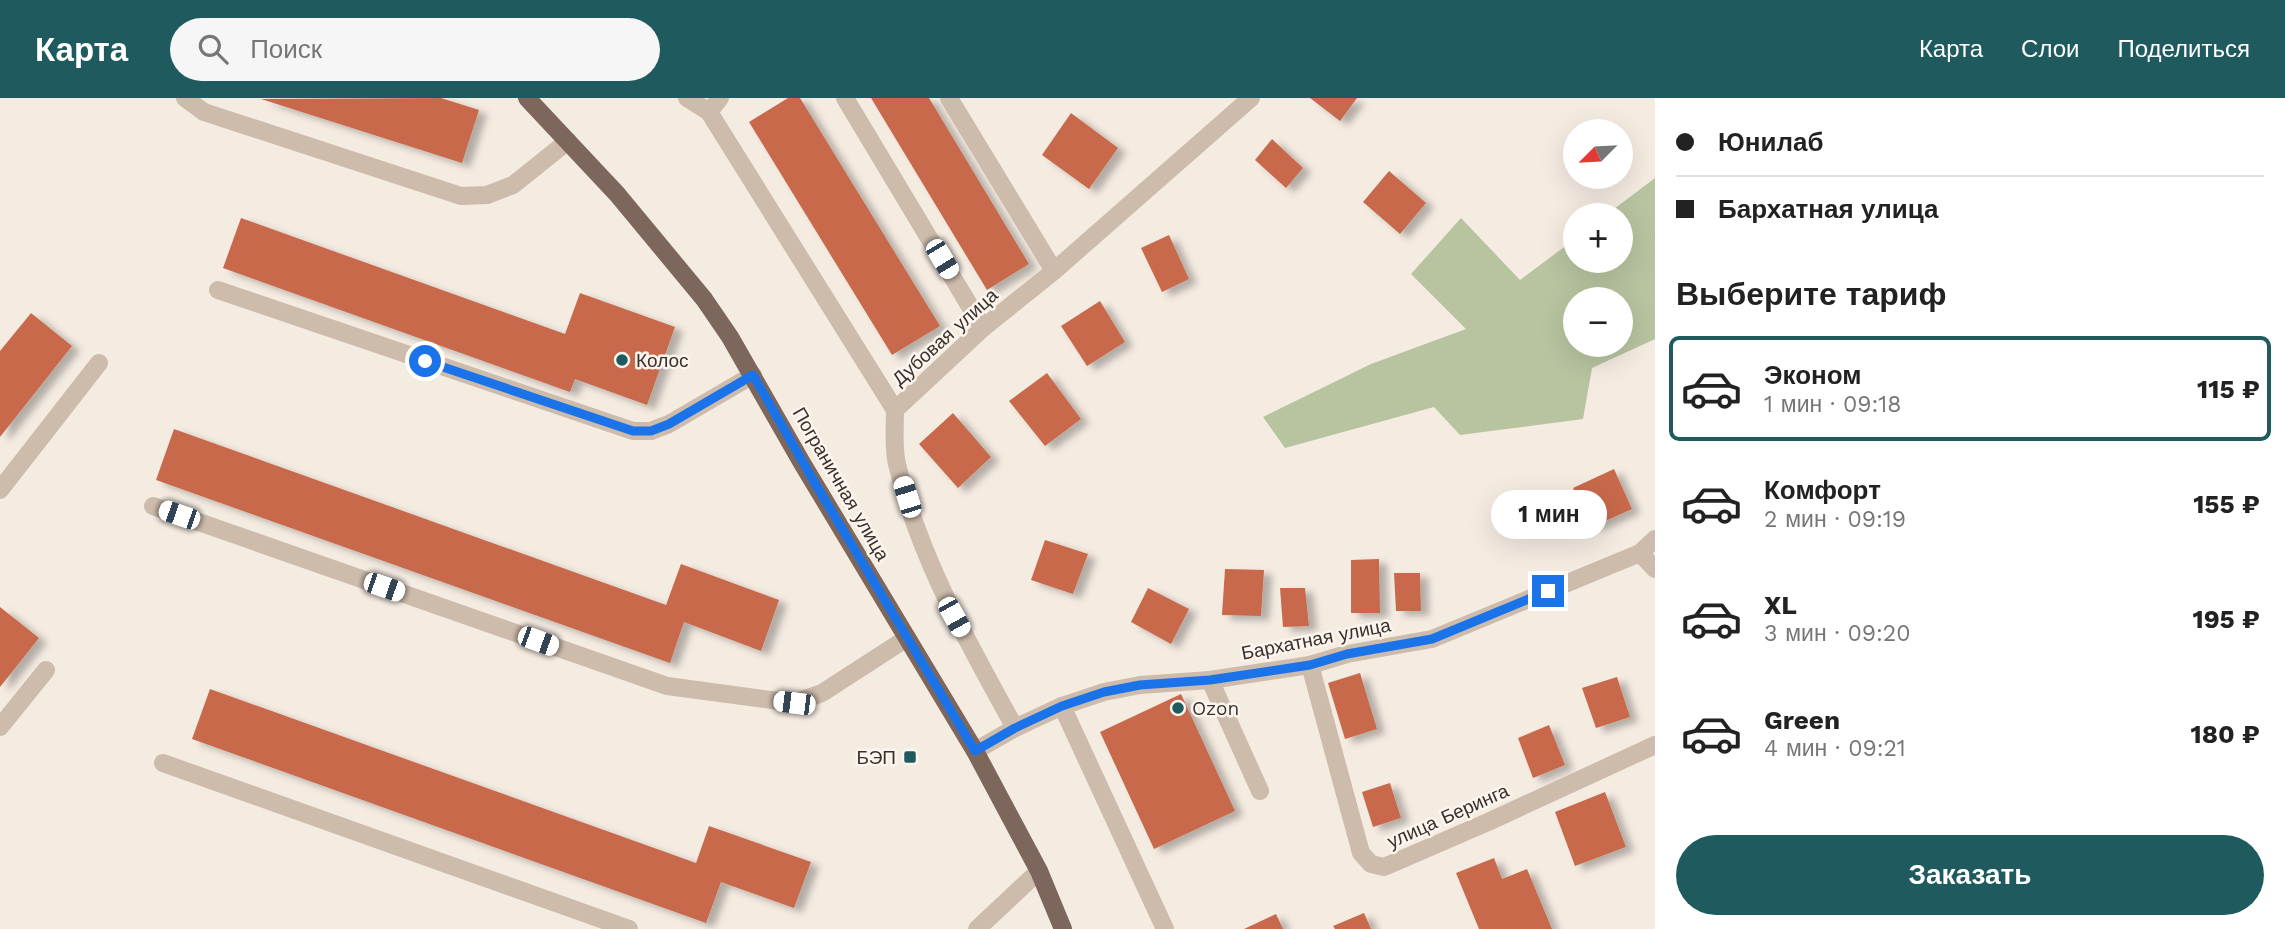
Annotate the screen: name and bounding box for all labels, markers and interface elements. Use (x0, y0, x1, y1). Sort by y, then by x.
search box (170, 18, 660, 81)
text: Карта (35, 30, 128, 69)
icon: search (194, 30, 232, 68)
text: Поиск (250, 34, 322, 64)
text: Карта (1919, 35, 1983, 63)
text: Слои (2021, 35, 2079, 63)
text: Поделиться (2117, 35, 2250, 63)
north arrow (1563, 119, 1633, 189)
map controls (1563, 119, 1633, 357)
text: Юнилаб (1718, 127, 1824, 157)
text: Бархатная улица (1718, 194, 1939, 224)
button: + (1563, 203, 1633, 273)
car (923, 236, 962, 282)
text: Выберите тариф (1676, 275, 1947, 313)
street label: Дубовая улица (888, 283, 1003, 390)
button: − (1563, 287, 1633, 357)
route start (409, 345, 441, 377)
place label: Колос (636, 349, 689, 372)
marker: Колос (614, 352, 630, 368)
icon: car (1680, 357, 1743, 420)
text: Эконом (1764, 360, 1862, 390)
text: 115 ₽ (2197, 374, 2260, 404)
text: 1 мин · 09:18 (1764, 391, 1902, 418)
street label: Пограничная улица (788, 403, 895, 565)
icon: car (1680, 472, 1743, 535)
car (891, 474, 924, 520)
text: Комфорт (1764, 475, 1881, 505)
text: 155 ₽ (2193, 489, 2260, 519)
callout: 1 мин (1490, 490, 1606, 538)
car (156, 498, 203, 532)
text: 1 мин (1518, 501, 1580, 528)
text: 2 мин · 09:19 (1764, 506, 1906, 533)
car (361, 570, 408, 604)
route end (1532, 575, 1564, 607)
icon: car (1680, 587, 1743, 650)
text: XL (1764, 590, 1797, 620)
car (935, 594, 974, 640)
text: 195 ₽ (2192, 604, 2260, 634)
street label: Бархатная улица (1239, 613, 1393, 665)
text: 3 мин · 09:20 (1764, 620, 1911, 647)
car (515, 624, 562, 658)
car (772, 690, 817, 716)
place label: Ozon (1192, 697, 1239, 720)
marker: Ozon (1170, 700, 1186, 716)
icon: car (1680, 702, 1743, 765)
text: Green (1764, 705, 1840, 735)
text: 180 ₽ (2190, 719, 2260, 749)
text: 4 мин · 09:21 (1764, 735, 1906, 762)
place label: БЭП (856, 746, 896, 769)
marker: БЭП (902, 749, 918, 765)
street label: улица Беринга (1384, 779, 1513, 853)
button: Заказать (1676, 835, 2264, 915)

